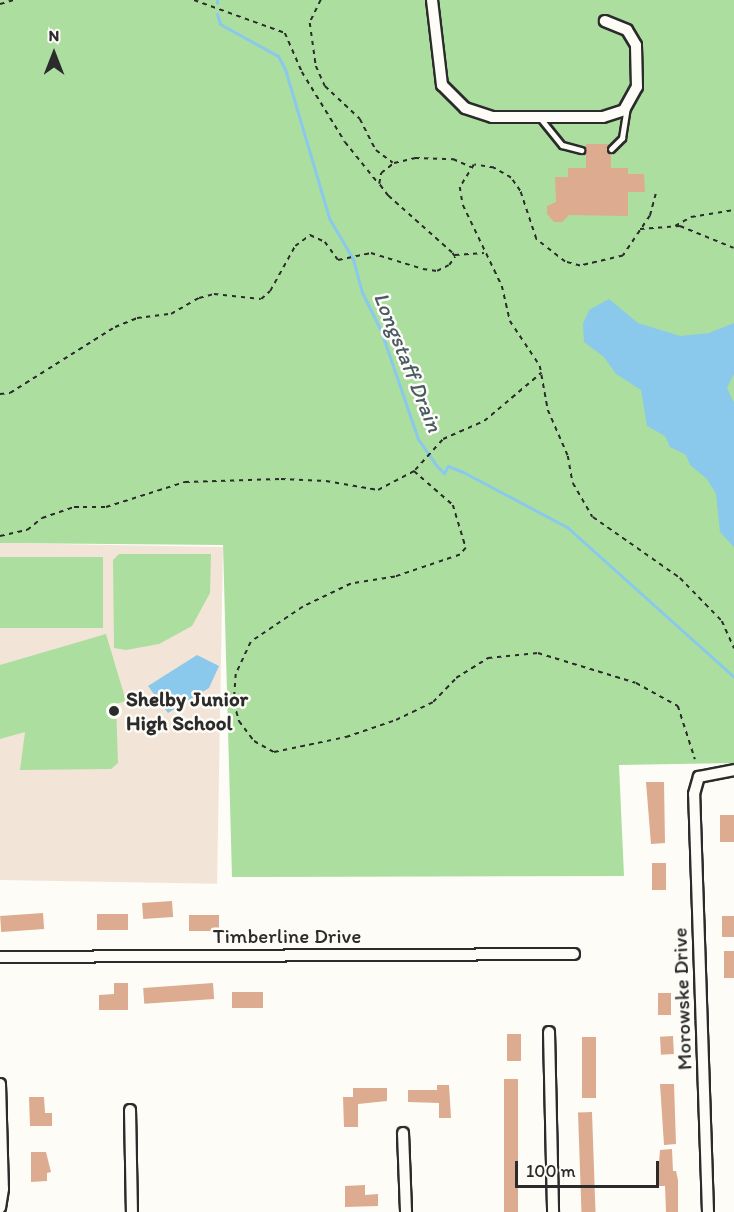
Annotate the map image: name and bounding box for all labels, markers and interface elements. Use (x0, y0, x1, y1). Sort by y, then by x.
north arrow (24, 24, 84, 84)
text: N (49, 26, 59, 45)
water label: Longstaff Drain (368, 288, 448, 436)
place label: Shelby Junior High School (126, 686, 248, 736)
marker: Shelby Junior High School (107, 704, 121, 718)
street label: Timberline Drive (213, 923, 361, 949)
street label: Morowske Drive (667, 927, 697, 1071)
scale bar (518, 1149, 662, 1187)
text: 100 m (526, 1160, 576, 1182)

